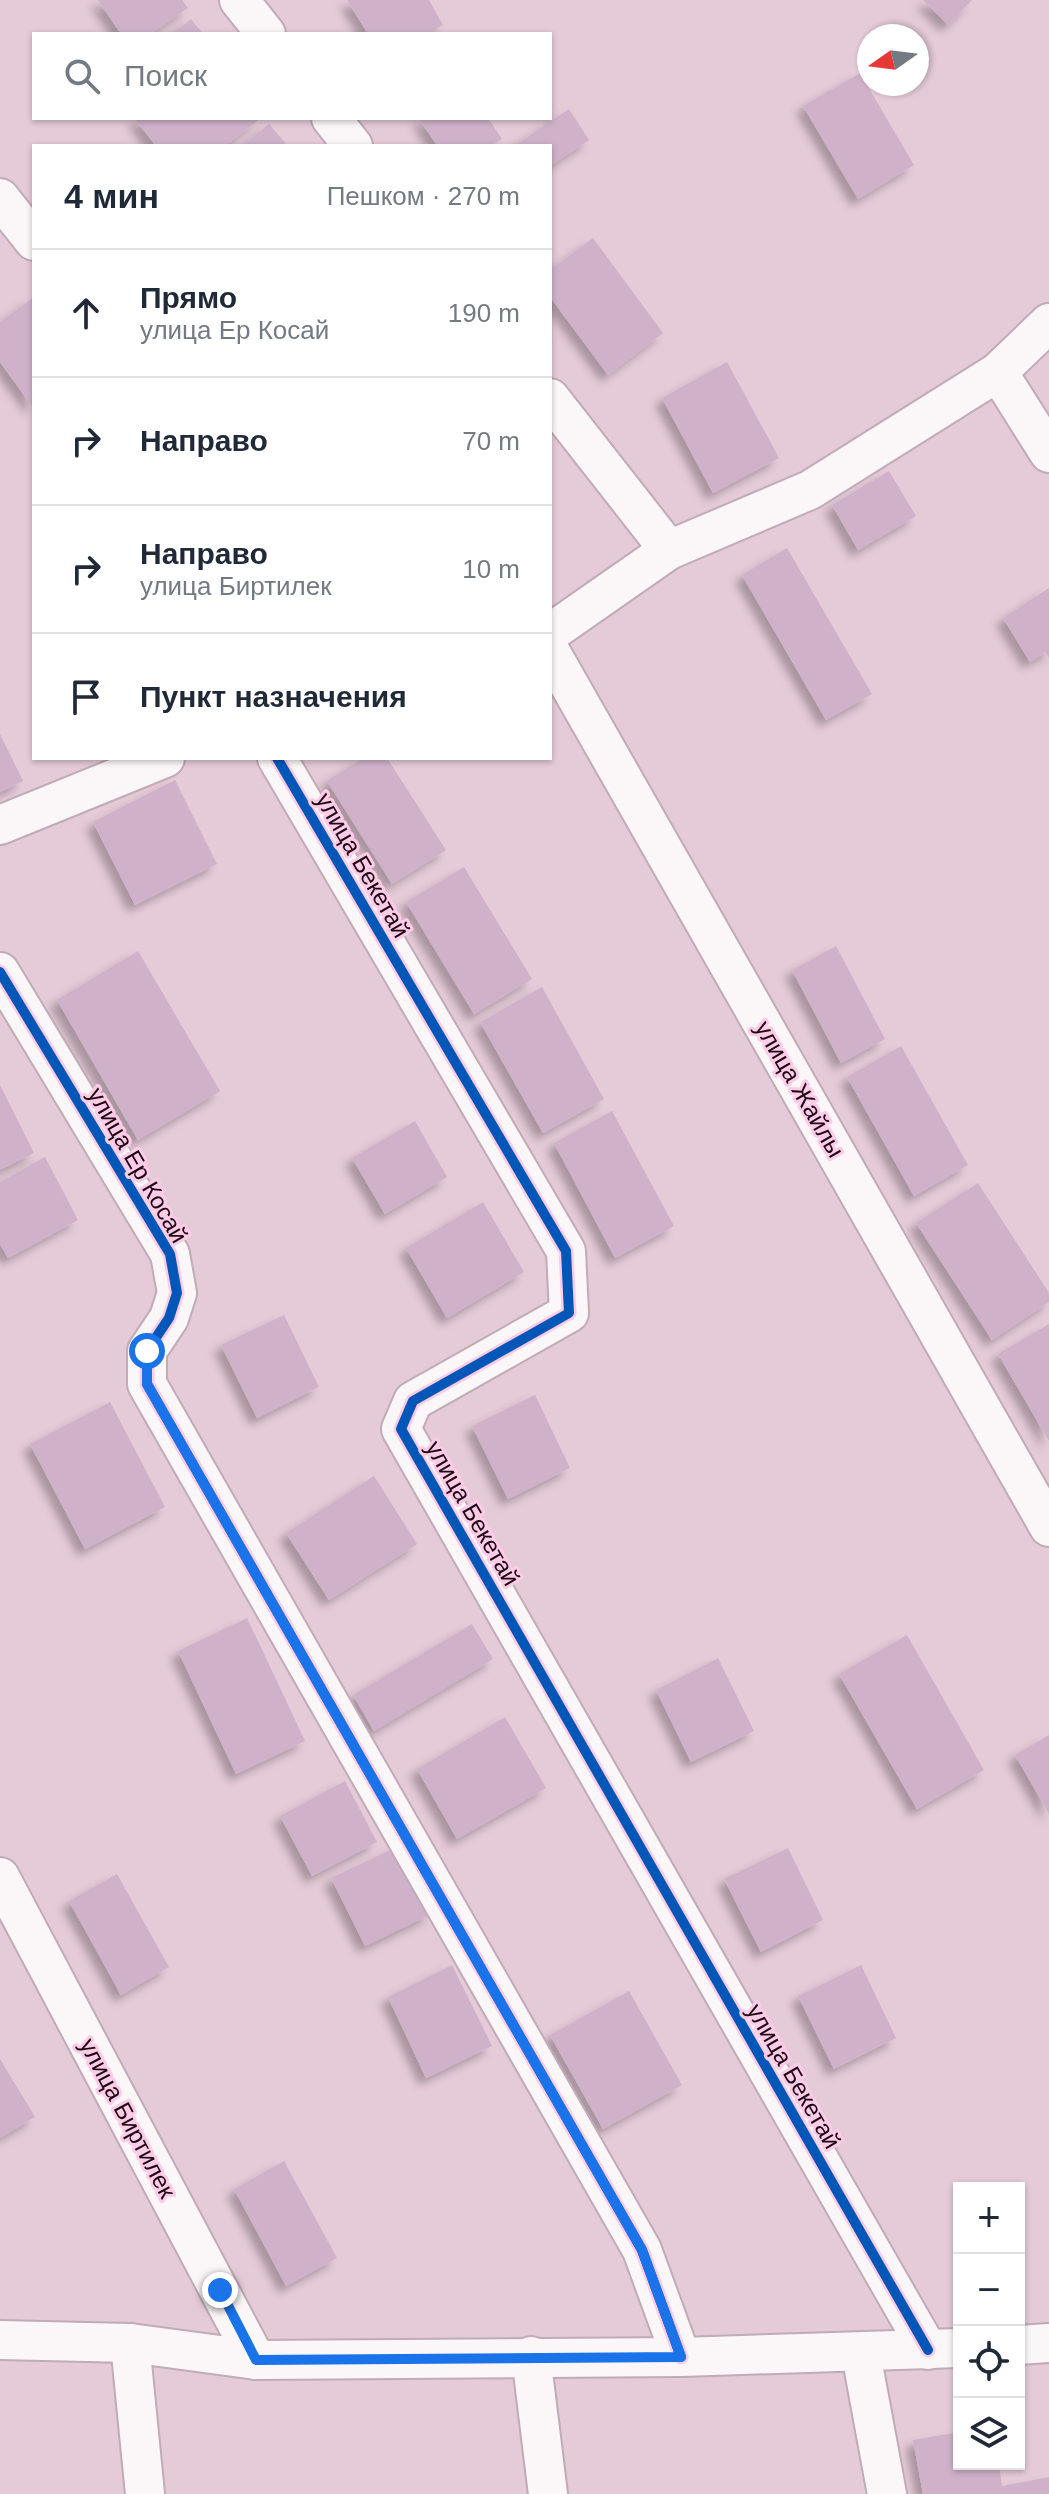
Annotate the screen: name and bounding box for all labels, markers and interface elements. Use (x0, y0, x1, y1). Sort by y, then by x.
north arrow (857, 24, 929, 96)
search box (32, 32, 552, 120)
icon: search (60, 54, 104, 98)
text: Поиск (124, 59, 207, 92)
text: 4 мин (64, 177, 159, 215)
text: Пешком · 270 m (327, 181, 520, 211)
text: Прямо (140, 281, 237, 314)
icon: ahead (64, 291, 108, 335)
text: 190 m (448, 298, 520, 328)
text: улица Ер Косай (140, 315, 329, 345)
icon: right (64, 419, 108, 463)
text: Направо (140, 424, 268, 457)
text: 70 m (462, 426, 520, 456)
text: Направо (140, 537, 268, 570)
icon: right (64, 547, 108, 591)
text: 10 m (462, 554, 520, 584)
text: улица Биртилек (140, 571, 332, 601)
icon: arrive (64, 675, 108, 719)
text: Пункт назначения (140, 680, 407, 713)
street label: улица Бекетай (311, 788, 415, 942)
street label: улица Жайлы (750, 1016, 850, 1162)
street label: улица Ер Косай (83, 1083, 193, 1247)
route start (129, 1333, 165, 1369)
street label: улица Бекетай (421, 1436, 525, 1590)
street label: улица Бекетай (742, 1999, 846, 2153)
street label: улица Биртилек (75, 2034, 182, 2203)
map controls (953, 2182, 1025, 2470)
button: + (953, 2182, 1025, 2254)
button: − (953, 2254, 1025, 2326)
route end (202, 2272, 238, 2308)
button: locate (953, 2326, 1025, 2398)
button: layers (953, 2398, 1025, 2470)

